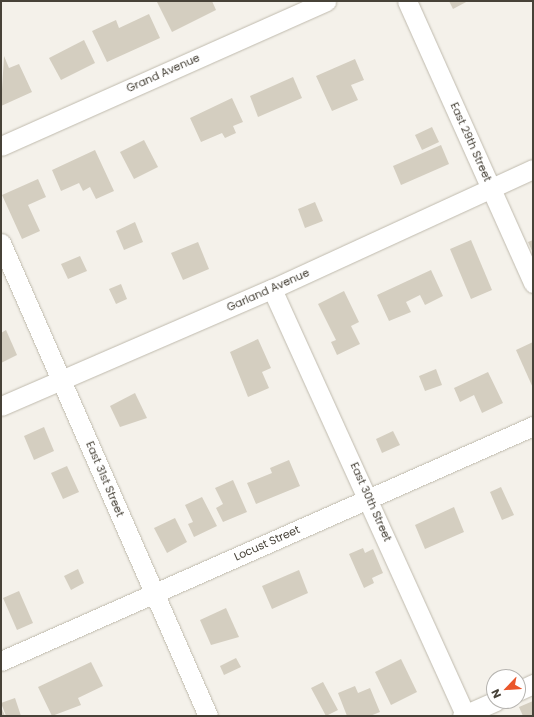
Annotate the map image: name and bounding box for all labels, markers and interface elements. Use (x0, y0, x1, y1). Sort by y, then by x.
street label: Grand Avenue (124, 51, 202, 95)
street label: East 29th Street (448, 100, 494, 184)
street label: Garland Avenue (225, 266, 311, 314)
street label: East 31st Street (83, 439, 127, 519)
street label: East 30th Street (348, 460, 394, 544)
street label: Locust Street (232, 523, 302, 563)
north arrow (486, 669, 526, 709)
text: N (487, 687, 505, 701)

